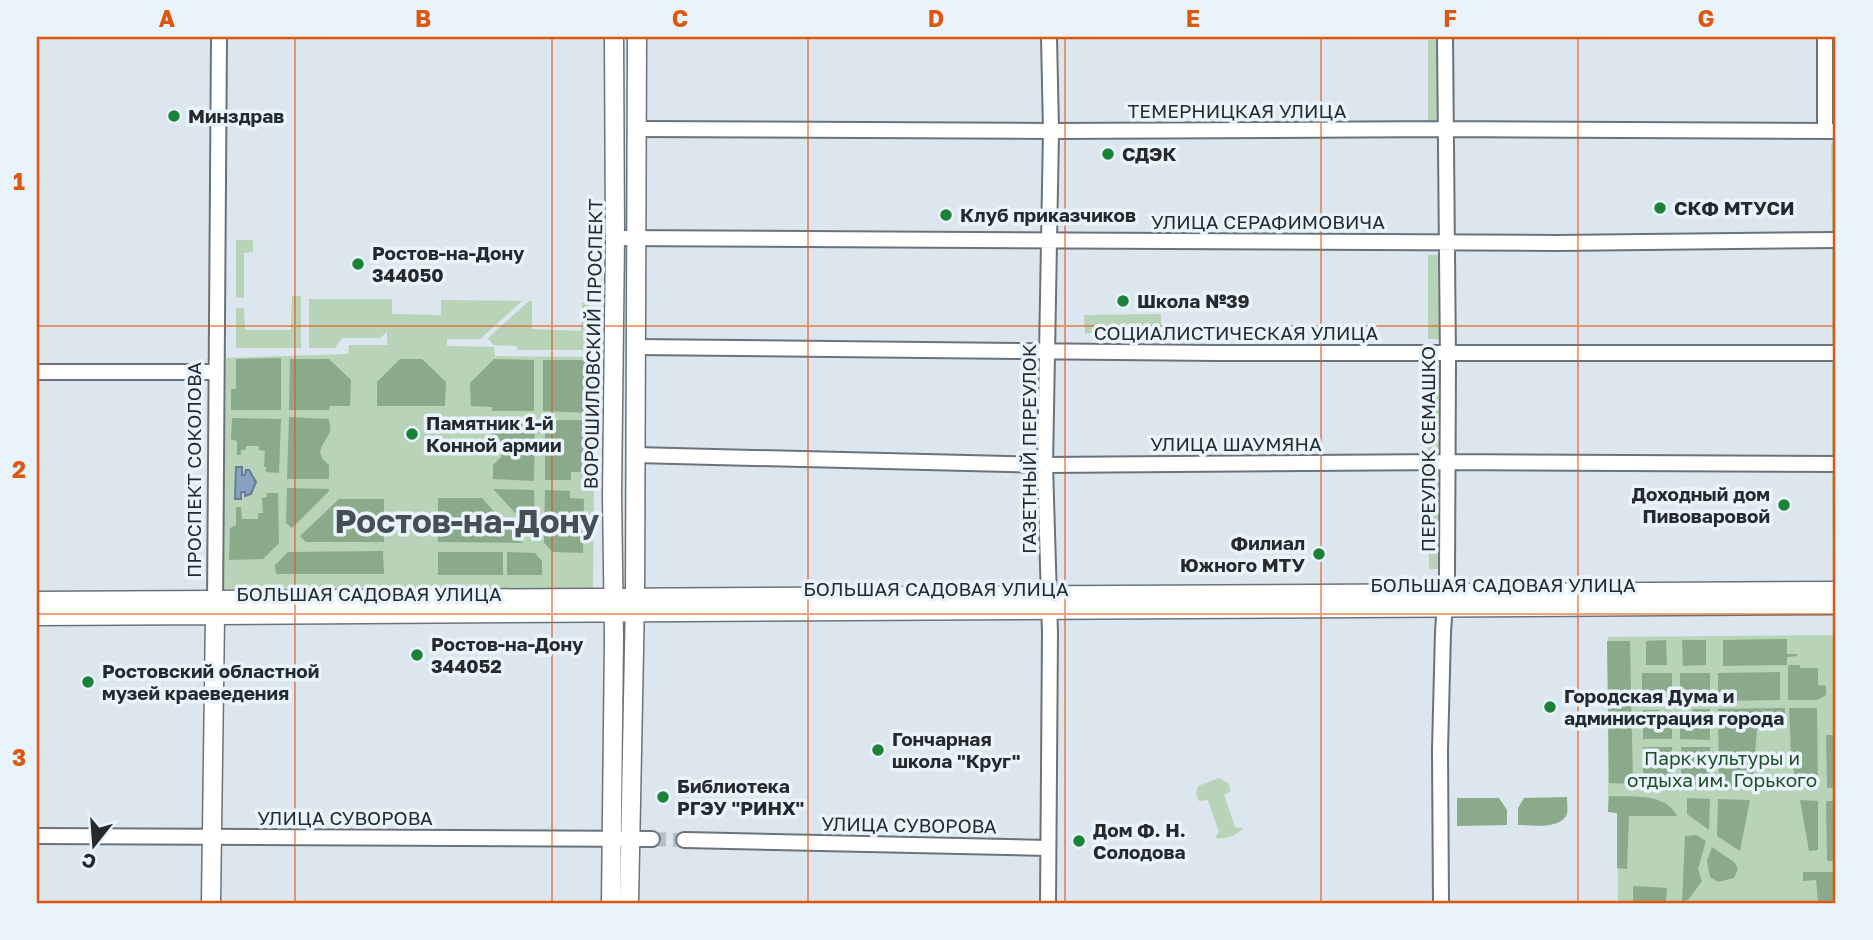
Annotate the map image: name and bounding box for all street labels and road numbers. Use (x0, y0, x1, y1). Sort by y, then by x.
street label: ТЕМЕРНИЦКАЯ УЛИЦА (1128, 99, 1347, 122)
street label: ВОРОШИЛОВСКИЙ ПРОСПЕКТ (578, 198, 607, 489)
street label: УЛИЦА СЕРАФИМОВИЧА (1151, 210, 1385, 233)
street label: СОЦИАЛИСТИЧЕСКАЯ УЛИЦА (1094, 321, 1379, 344)
street label: ГАЗЕТНЫЙ ПЕРЕУЛОК (1017, 344, 1040, 554)
street label: ПЕРЕУЛОК СЕМАШКО (1416, 346, 1439, 552)
street label: ПРОСПЕКТ СОКОЛОВА (182, 362, 205, 578)
street label: УЛИЦА ШАУМЯНА (1150, 432, 1322, 455)
street label: БОЛЬШАЯ САДОВАЯ УЛИЦА (1370, 573, 1636, 596)
street label: БОЛЬШАЯ САДОВАЯ УЛИЦА (803, 577, 1069, 600)
street label: БОЛЬШАЯ САДОВАЯ УЛИЦА (236, 582, 502, 605)
street label: УЛИЦА СУВОРОВА (257, 806, 433, 829)
street label: УЛИЦА СУВОРОВА (821, 811, 997, 838)

